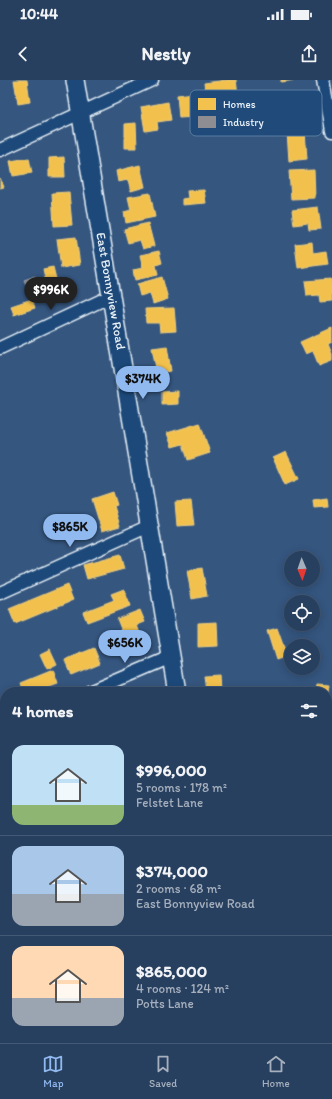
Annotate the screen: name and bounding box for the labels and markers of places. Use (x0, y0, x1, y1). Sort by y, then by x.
pin: $996K (23, 277, 79, 311)
pin: $374K (115, 366, 171, 400)
pin: $865K (42, 514, 98, 548)
pin: $656K (97, 630, 153, 664)

